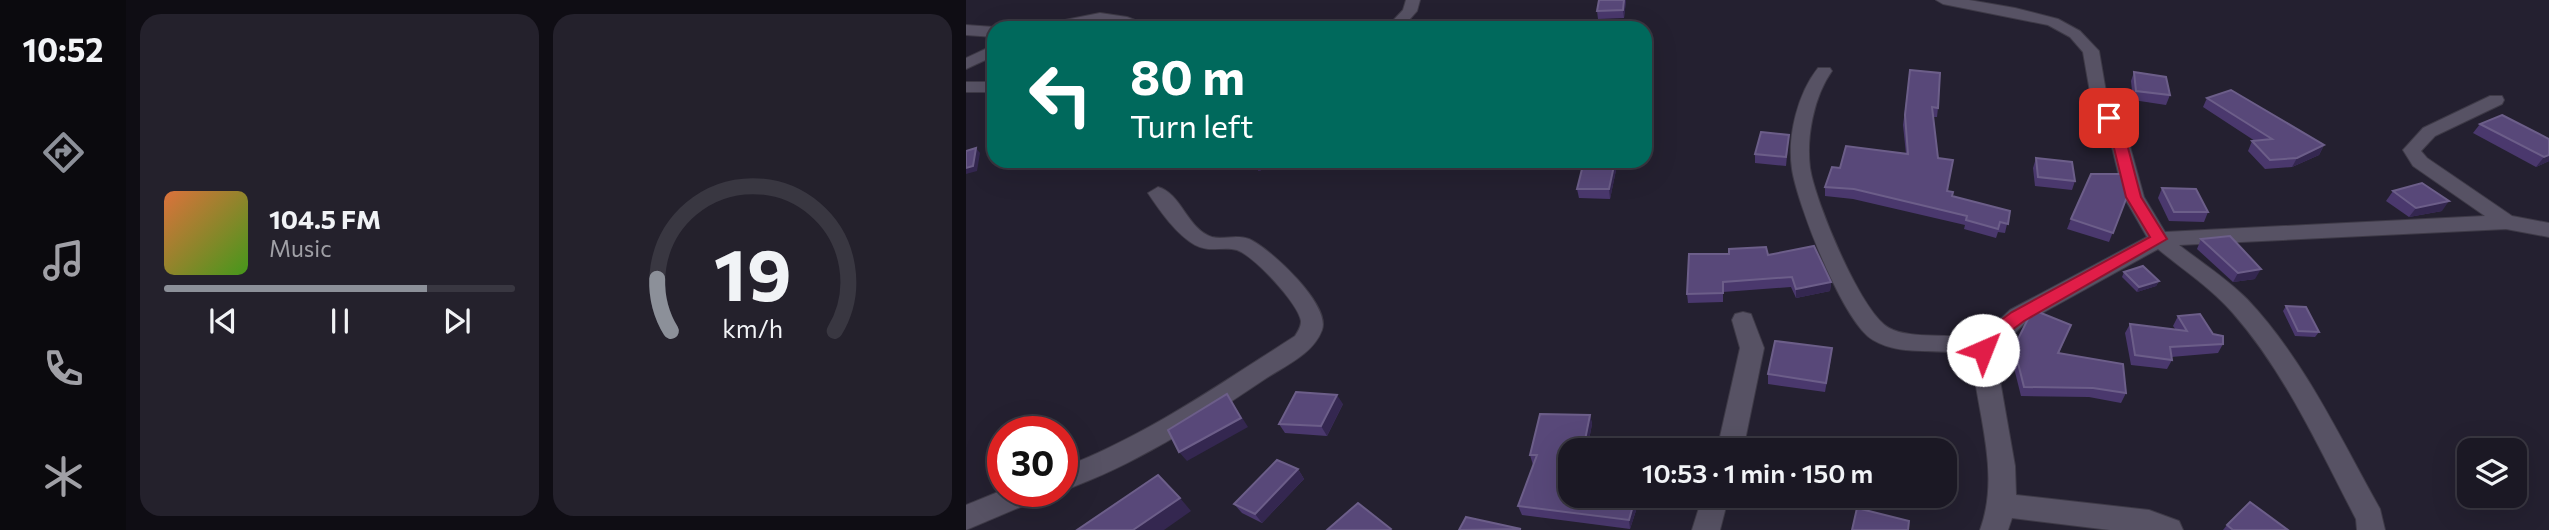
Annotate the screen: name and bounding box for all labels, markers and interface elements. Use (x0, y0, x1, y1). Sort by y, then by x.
text: 10:52 (22, 29, 104, 69)
text: 80 m (1130, 45, 1245, 105)
icon: left (1015, 49, 1106, 140)
pin (2079, 88, 2139, 148)
icon: arrive (2090, 99, 2128, 137)
text: Turn left (1130, 105, 1254, 145)
icon: directions (39, 128, 88, 177)
text: 104.5 FM (269, 203, 381, 234)
text: 19 (714, 227, 791, 316)
text: Music (269, 234, 332, 262)
icon: music (39, 236, 88, 285)
icon: previous (204, 302, 242, 340)
icon: pause (321, 302, 359, 340)
icon: next (438, 302, 476, 340)
text: km/h (722, 313, 783, 343)
position arrow (1946, 313, 2020, 387)
icon: phone (39, 344, 88, 393)
speed limit sign: 30 (987, 416, 1078, 507)
map controls (2457, 438, 2527, 508)
button: layers (2457, 438, 2527, 508)
icon: climate (39, 452, 88, 501)
text: 10:53 · 1 min · 150 m (1642, 457, 1873, 488)

